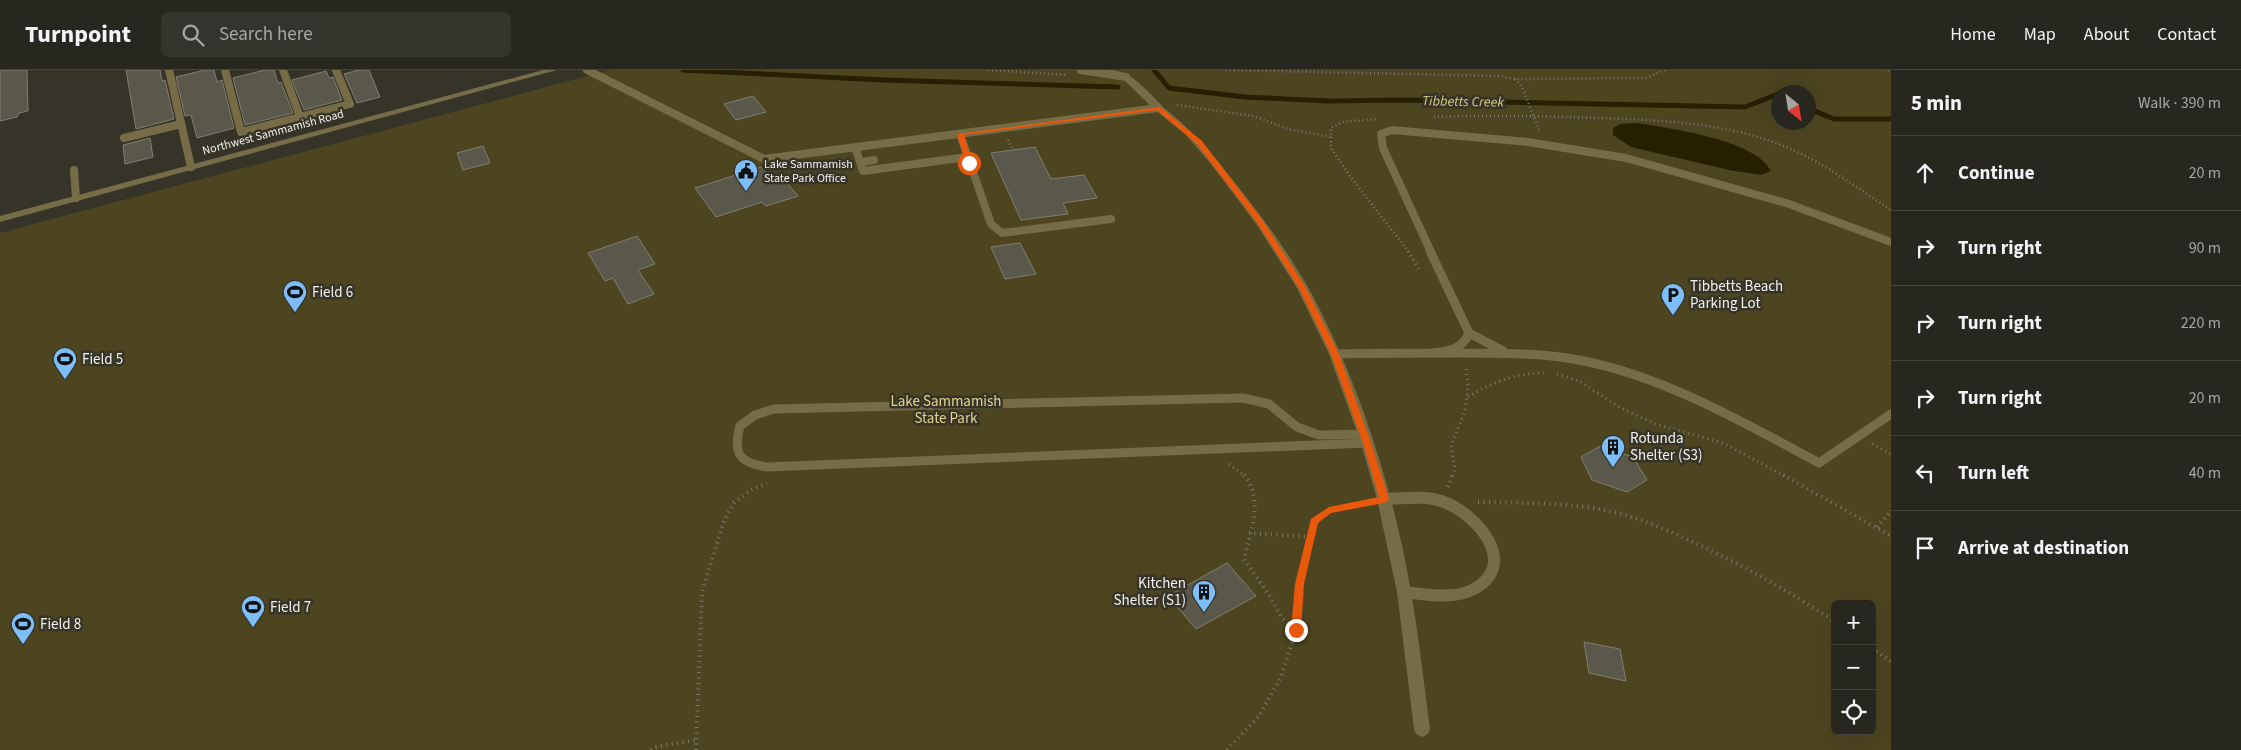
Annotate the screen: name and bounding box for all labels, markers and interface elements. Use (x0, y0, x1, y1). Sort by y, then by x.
search box (161, 12, 511, 57)
text: Turnpoint (25, 17, 131, 52)
icon: search (179, 21, 207, 49)
text: Search here (219, 21, 313, 48)
text: Home (1950, 22, 1996, 47)
text: Map (2024, 22, 2056, 47)
text: About (2084, 22, 2129, 47)
text: Contact (2157, 22, 2216, 47)
north arrow (1771, 85, 1816, 130)
text: 5 min (1911, 88, 1962, 118)
water label: Tibbetts Creek (1422, 91, 1504, 113)
text: Walk · 390 m (2138, 92, 2221, 114)
street label: Northwest Sammamish Road (201, 105, 346, 160)
route start (958, 152, 981, 175)
place label: Lake Sammamish State Park Office (764, 156, 853, 187)
public building icon: Lake Sammamish State Park Office (733, 158, 759, 192)
icon: ahead (1911, 159, 1939, 187)
text: Continue (1958, 160, 2035, 187)
text: 20 m (2189, 162, 2221, 184)
icon: right (1911, 234, 1939, 262)
text: Turn right (1958, 235, 2042, 262)
text: 90 m (2189, 237, 2221, 259)
place label: Tibbetts Beach Parking Lot (1690, 276, 1783, 314)
sports icon: Field 6 (282, 279, 308, 313)
place label: Field 6 (312, 282, 353, 303)
parking icon: Tibbetts Beach Parking Lot (1660, 282, 1686, 316)
icon: right (1911, 309, 1939, 337)
text: Turn right (1958, 310, 2042, 337)
text: 220 m (2181, 312, 2221, 334)
sports icon: Field 5 (52, 346, 78, 380)
place label: Field 5 (82, 349, 123, 370)
icon: right (1911, 384, 1939, 412)
text: Turn right (1958, 385, 2042, 412)
text: 20 m (2189, 387, 2221, 409)
park label: Lake Sammamish State Park (890, 391, 1002, 429)
place label: Rotunda Shelter (S3) (1630, 428, 1703, 466)
building icon: Rotunda Shelter (S3) (1600, 434, 1626, 468)
icon: left (1911, 459, 1939, 487)
text: Turn left (1958, 460, 2029, 487)
text: 40 m (2189, 462, 2221, 484)
icon: arrive (1911, 534, 1939, 562)
text: Arrive at destination (1958, 535, 2129, 562)
place label: Kitchen Shelter (S1) (1113, 573, 1186, 611)
building icon: Kitchen Shelter (S1) (1191, 579, 1217, 613)
sports icon: Field 7 (240, 594, 266, 628)
place label: Field 7 (270, 597, 311, 618)
map controls (1831, 600, 1876, 735)
button: + (1831, 600, 1876, 645)
sports icon: Field 8 (10, 611, 36, 645)
place label: Field 8 (40, 614, 81, 635)
route end (1285, 619, 1308, 642)
button: − (1831, 645, 1876, 690)
button: locate (1831, 690, 1876, 735)

